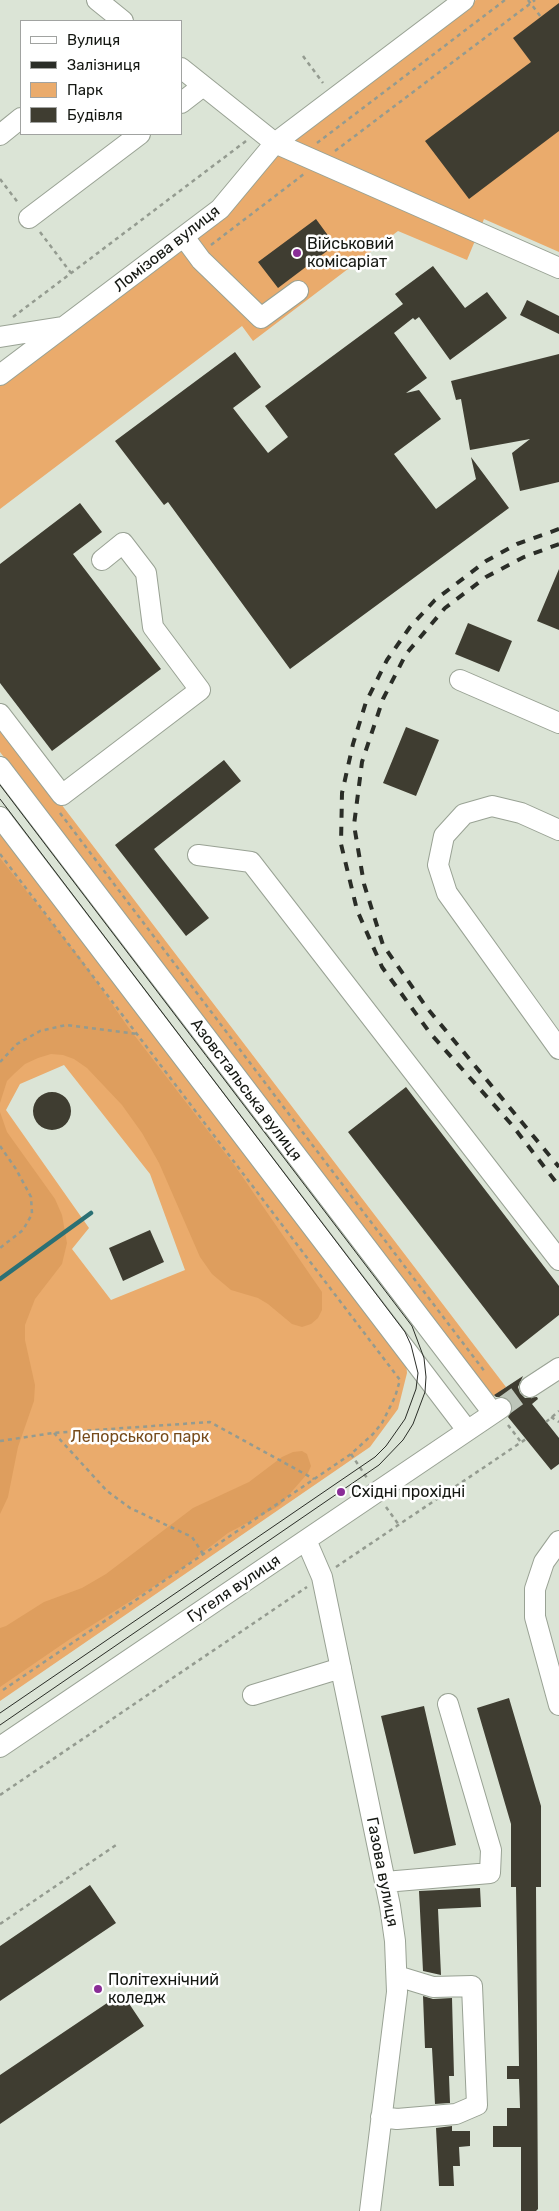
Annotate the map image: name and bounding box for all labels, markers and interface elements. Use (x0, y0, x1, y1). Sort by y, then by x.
legend (20, 20, 182, 135)
text: Вулиця (67, 31, 120, 49)
text: Залізниця (67, 56, 140, 74)
text: Парк (67, 81, 103, 99)
text: Будівля (67, 106, 123, 124)
street label: Ломізова вулиця (110, 202, 224, 296)
place label: Військовий комісаріат (307, 234, 394, 272)
marker: Військовий комісаріат (291, 247, 303, 259)
street label: Азовстальська вулиця (186, 1015, 306, 1165)
park label: Лепорського парк (71, 1427, 209, 1447)
place label: Східні прохідні (351, 1482, 465, 1502)
marker: Східні прохідні (335, 1486, 347, 1498)
street label: Гугеля вулиця (184, 1551, 284, 1627)
street label: Газова вулиця (362, 1816, 402, 1928)
place label: Політехнічний коледж (108, 1970, 219, 2008)
marker: Політехнічний коледж (92, 1983, 104, 1995)

